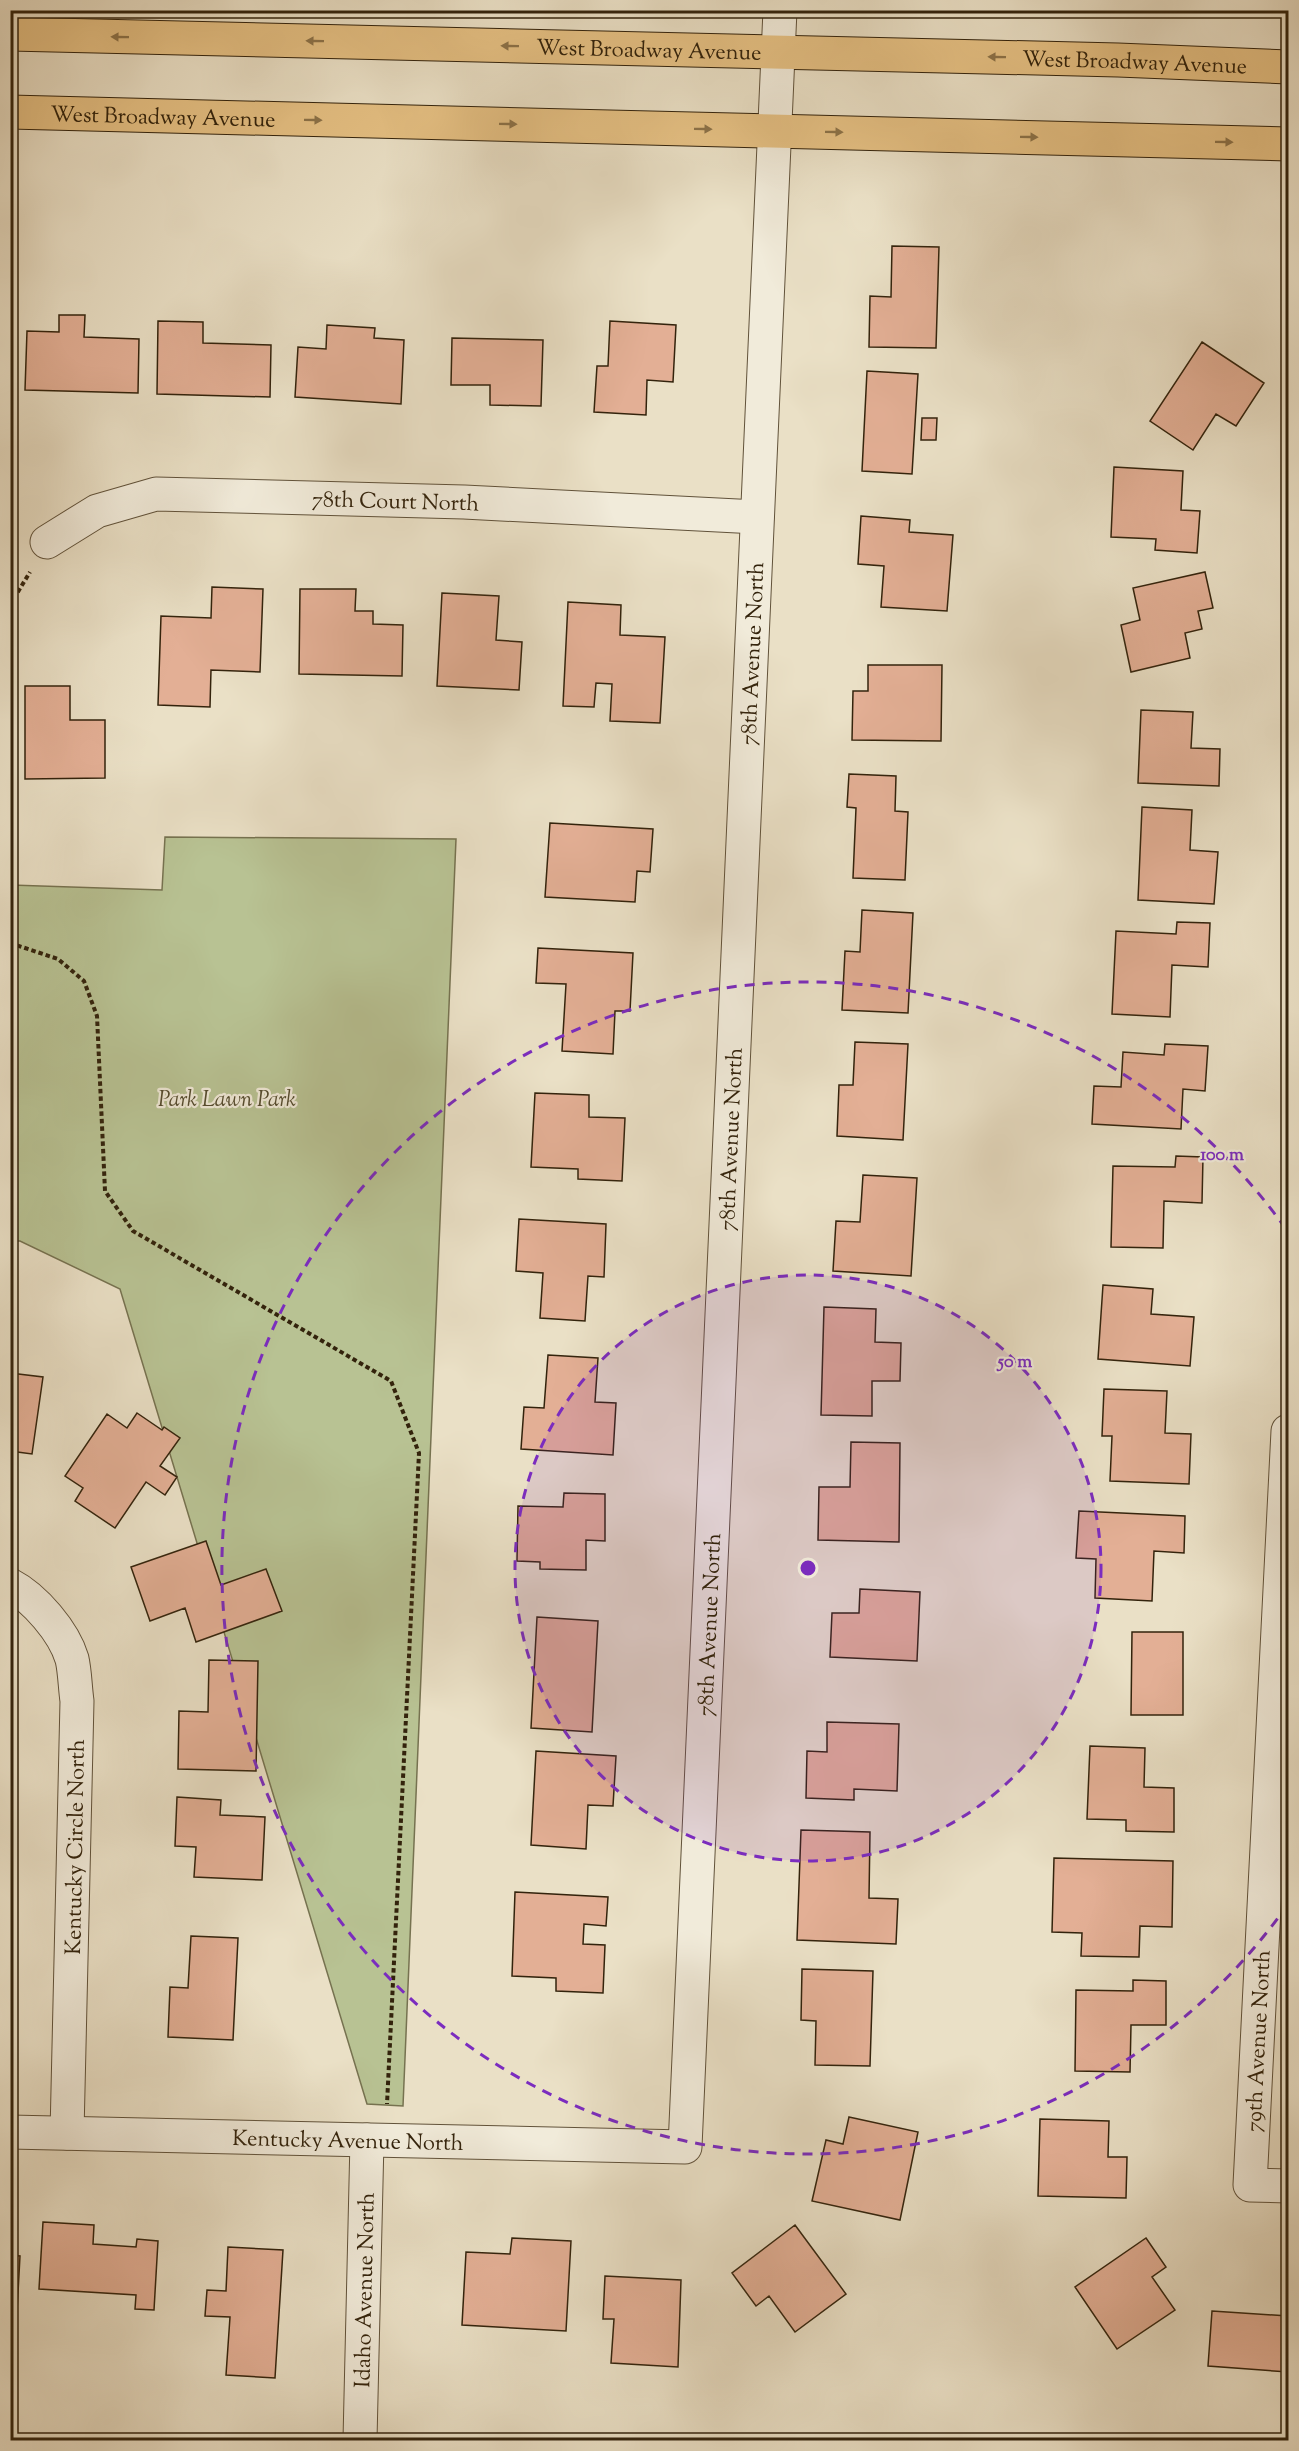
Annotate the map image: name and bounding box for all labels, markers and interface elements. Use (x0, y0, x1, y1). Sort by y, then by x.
one-way arrow (111, 32, 130, 41)
street label: West Broadway Avenue (536, 33, 762, 71)
one-way arrow (306, 37, 325, 46)
one-way arrow (501, 41, 520, 51)
street label: West Broadway Avenue (1022, 45, 1248, 84)
one-way arrow (987, 52, 1006, 62)
street label: West Broadway Avenue (50, 100, 276, 138)
one-way arrow (304, 115, 323, 125)
one-way arrow (499, 120, 518, 129)
one-way arrow (694, 124, 713, 134)
one-way arrow (824, 127, 843, 137)
one-way arrow (1019, 132, 1038, 142)
one-way arrow (1214, 137, 1233, 147)
street label: 78th Court North (311, 485, 480, 522)
street label: 78th Avenue North (734, 561, 774, 746)
street label: 78th Avenue North (713, 1047, 753, 1232)
park label: Park Lawn Park (158, 1085, 296, 1117)
text: 100 m (1200, 1143, 1244, 1169)
text: 50 m (996, 1350, 1032, 1376)
street label: 78th Avenue North (691, 1532, 731, 1717)
centre of rings (798, 1558, 818, 1578)
street label: Kentucky Circle North (59, 1739, 95, 1955)
street label: 79th Avenue North (1239, 1949, 1281, 2133)
street label: Kentucky Avenue North (232, 2124, 464, 2161)
street label: Idaho Avenue North (348, 2192, 385, 2388)

